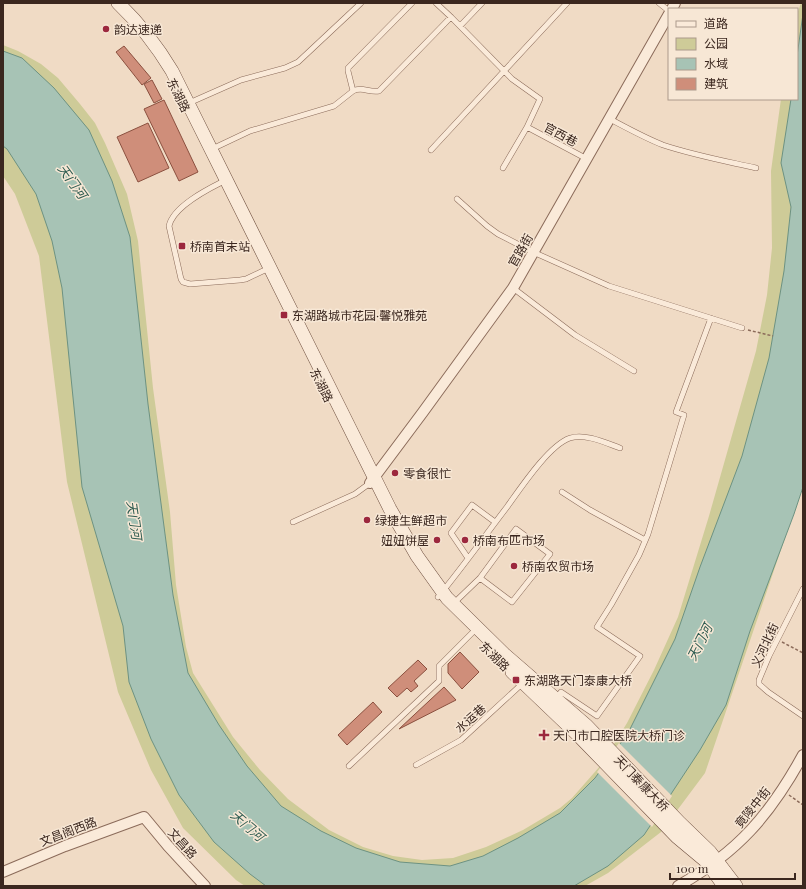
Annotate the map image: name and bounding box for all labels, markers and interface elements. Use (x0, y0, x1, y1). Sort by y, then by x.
legend (668, 8, 798, 100)
text: 道路 (704, 15, 728, 31)
place label: 韵达速递 (114, 21, 162, 37)
marker: 韵达速递 (101, 24, 111, 34)
text: 公园 (704, 35, 728, 51)
text: 水域 (704, 55, 728, 71)
street label: 东湖路 (164, 75, 194, 115)
text: 建筑 (704, 75, 728, 91)
street label: 官西巷 (541, 118, 581, 150)
water label: 天门河 (55, 160, 93, 204)
street label: 官路街 (504, 230, 536, 270)
place label: 桥南首末站 (190, 238, 250, 254)
marker: 桥南首末站 (177, 241, 187, 251)
place label: 东湖路城市花园·馨悦雅苑 (292, 307, 427, 323)
marker: 东湖路城市花园·馨悦雅苑 (279, 310, 289, 320)
street label: 东湖路 (307, 365, 337, 405)
place label: 零食很忙 (403, 465, 451, 481)
marker: 零食很忙 (390, 468, 400, 478)
water label: 天门河 (124, 499, 147, 543)
place label: 绿捷生鲜超市 (375, 512, 447, 528)
marker: 绿捷生鲜超市 (362, 515, 372, 525)
place label: 妞妞饼屋 (381, 532, 429, 548)
place label: 桥南布匹市场 (473, 532, 545, 548)
marker: 妞妞饼屋 (432, 535, 442, 545)
marker: 桥南布匹市场 (460, 535, 470, 545)
place label: 桥南农贸市场 (522, 558, 594, 574)
marker: 桥南农贸市场 (509, 561, 519, 571)
water label: 天门河 (683, 618, 717, 663)
street label: 义河北街 (747, 620, 781, 670)
street label: 东湖路 (476, 638, 514, 674)
place label: 东湖路天门泰康大桥 (524, 672, 632, 688)
marker: 东湖路天门泰康大桥 (511, 675, 521, 685)
street label: 水运巷 (451, 700, 489, 736)
place label: 天门市口腔医院大桥门诊 (553, 727, 685, 743)
marker: 天门市口腔医院大桥门诊 (538, 729, 550, 741)
street label: 天门泰康大桥 (611, 752, 673, 814)
street label: 竟陵中街 (731, 783, 773, 831)
water label: 天门河 (228, 806, 271, 846)
street label: 文昌阁西路 (37, 813, 99, 849)
street label: 文昌路 (165, 824, 201, 862)
scale bar (670, 855, 795, 881)
text: 100 m (676, 860, 709, 876)

